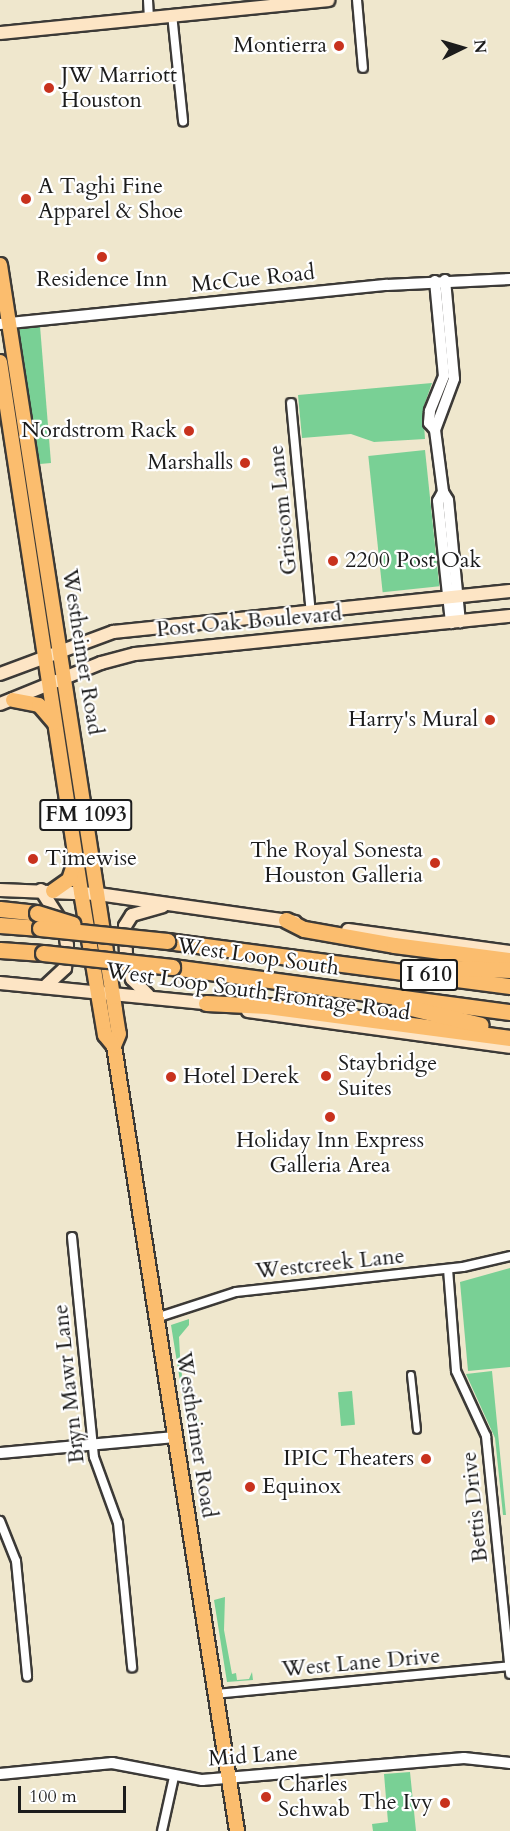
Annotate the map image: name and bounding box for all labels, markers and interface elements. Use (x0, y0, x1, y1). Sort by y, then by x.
north arrow (432, 18, 492, 78)
place label: Montierra (233, 33, 327, 59)
marker: Montierra (332, 39, 346, 53)
text: N (468, 39, 491, 54)
place label: JW Marriott Houston (61, 62, 177, 113)
marker: JW Marriott Houston (42, 81, 56, 95)
place label: A Taghi Fine Apparel & Shoe (38, 173, 183, 224)
marker: A Taghi Fine Apparel & Shoe (19, 192, 33, 206)
marker: Residence Inn (95, 250, 109, 264)
street label: McCue Road (190, 259, 316, 299)
place label: Residence Inn (36, 267, 168, 293)
place label: Nordstrom Rack (21, 418, 177, 444)
marker: Nordstrom Rack (182, 424, 196, 438)
street label: Griscom Lane (263, 444, 303, 576)
place label: Marshalls (147, 450, 233, 476)
marker: Marshalls (238, 456, 252, 470)
place label: 2200 Post Oak (345, 548, 481, 574)
marker: 2200 Post Oak (326, 554, 340, 568)
street label: Westheimer Road (56, 567, 108, 737)
street label: Post Oak Boulevard (155, 601, 343, 643)
place label: Harry's Mural (348, 707, 478, 733)
marker: Harry's Mural (483, 713, 497, 727)
road number: FM 1093 (38, 797, 134, 833)
place label: The Royal Sonesta Houston Galleria (250, 837, 423, 888)
place label: Timewise (45, 846, 137, 872)
marker: Timewise (26, 852, 40, 866)
marker: The Royal Sonesta Houston Galleria (428, 856, 442, 870)
street label: West Loop South (175, 933, 341, 981)
road number: I 610 (399, 957, 459, 993)
street label: West Loop South Frontage Road (104, 958, 412, 1026)
place label: Staybridge Suites (338, 1050, 437, 1102)
place label: Hotel Derek (183, 1064, 299, 1090)
marker: Staybridge Suites (319, 1069, 333, 1083)
marker: Hotel Derek (164, 1070, 178, 1084)
marker: Holiday Inn Express Galleria Area (323, 1110, 337, 1124)
place label: Holiday Inn Express Galleria Area (236, 1127, 424, 1178)
street label: Westcreek Lane (254, 1243, 406, 1285)
street label: Bryn Mawr Lane (48, 1303, 90, 1465)
street label: Westheimer Road (170, 1350, 222, 1520)
place label: IPIC Theaters (283, 1446, 414, 1472)
street label: Bettis Drive (456, 1450, 494, 1564)
marker: IPIC Theaters (419, 1452, 433, 1466)
place label: Equinox (262, 1474, 341, 1500)
marker: Equinox (243, 1480, 257, 1494)
street label: West Lane Drive (281, 1643, 441, 1683)
street label: Mid Lane (207, 1740, 299, 1772)
place label: Charles Schwab (278, 1771, 350, 1822)
scale bar (21, 1774, 129, 1812)
text: 100 m (29, 1784, 77, 1809)
marker: Charles Schwab (259, 1790, 273, 1804)
place label: The Ivy (359, 1790, 433, 1816)
marker: The Ivy (438, 1796, 452, 1810)

